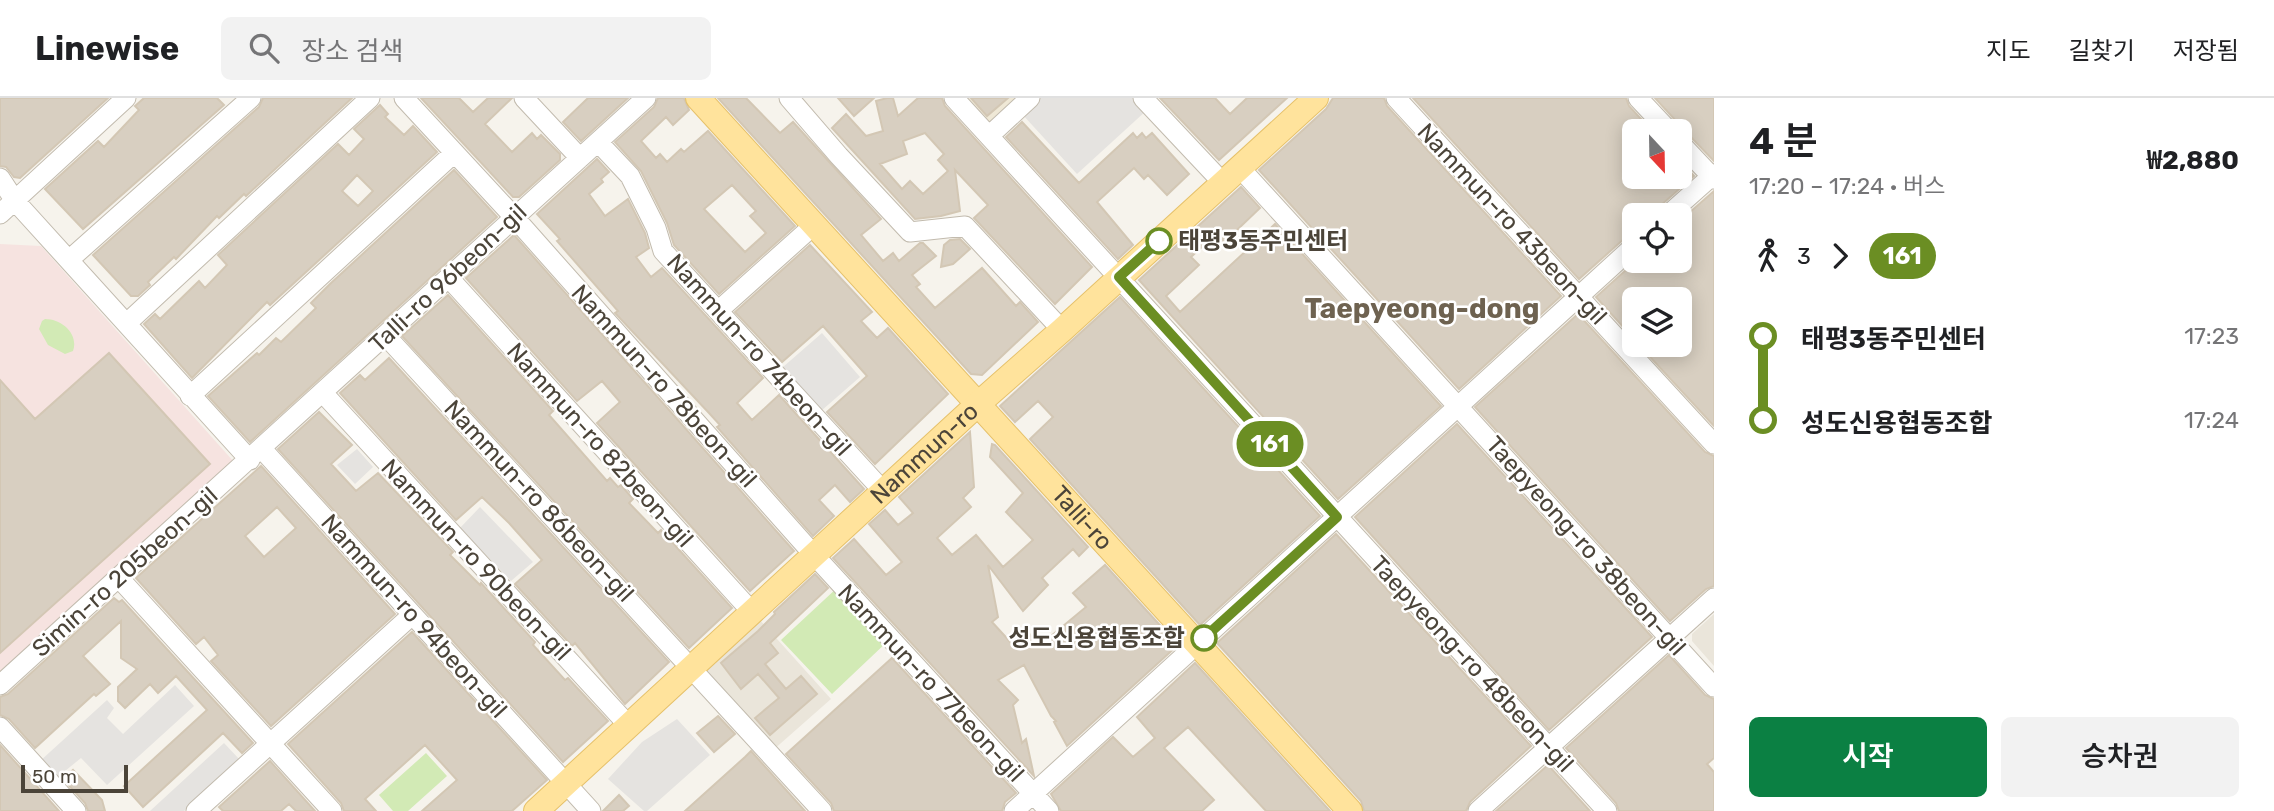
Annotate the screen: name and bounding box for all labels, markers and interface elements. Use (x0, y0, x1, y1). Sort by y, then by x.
search box (221, 17, 711, 80)
text: Linewise (35, 29, 179, 68)
icon: search (245, 29, 283, 67)
text: 장소 검색 (301, 36, 403, 67)
text: 지도 (1986, 37, 2031, 65)
text: 길찾기 (2069, 37, 2135, 65)
text: 저장됨 (2173, 37, 2239, 65)
street label: Nammun-ro 43beon-gil (1411, 118, 1613, 330)
text: 4 분 (1749, 118, 1818, 164)
north arrow (1622, 119, 1692, 189)
map controls (1622, 119, 1692, 357)
text: ₩2,880 (2147, 145, 2239, 176)
text: 17:20 – 17:24 · 버스 (1749, 172, 1945, 200)
street label: Talli-ro 96beon-gil (364, 198, 532, 358)
button: locate (1622, 203, 1692, 273)
place label: 태평3동주민센터 (1178, 227, 1348, 255)
marker: 태평3동주민센터 (1146, 228, 1172, 254)
icon: walk (1749, 237, 1787, 275)
icon: forward (1821, 237, 1859, 275)
text: 3 (1797, 242, 1811, 270)
text: 161 (1883, 242, 1922, 270)
street label: Nammun-ro 74beon-gil (661, 248, 857, 462)
street label: Nammun-ro 78beon-gil (566, 279, 762, 493)
button: layers (1622, 287, 1692, 357)
district label: Taepyeong-dong (1305, 292, 1539, 325)
text: 17:23 (2184, 322, 2239, 350)
text: 태평3동주민센터 (1801, 324, 1986, 355)
street label: Nammun-ro 82beon-gil (501, 337, 699, 553)
street label: Nammun-ro 86beon-gil (438, 395, 640, 607)
street label: Nammun-ro (865, 397, 984, 510)
text: 17:24 (2184, 406, 2239, 434)
text: 성도신용협동조합 (1801, 408, 1992, 439)
line badge: 161 (1230, 421, 1310, 467)
text: 161 (1251, 430, 1289, 458)
street label: Taepyeong-ro 38beon-gil (1480, 431, 1692, 661)
street label: Nammun-ro 90beon-gil (375, 454, 577, 666)
street label: Talli-ro (1046, 480, 1118, 556)
street label: Simin-ro 205beon-gil (27, 481, 223, 663)
street label: Nammun-ro 94beon-gil (315, 508, 513, 724)
street label: Taepyeong-ro 48beon-gil (1365, 550, 1579, 778)
street label: Nammun-ro 77beon-gil (832, 578, 1030, 788)
place label: 성도신용협동조합 (1008, 624, 1185, 652)
marker: 성도신용협동조합 (1191, 625, 1217, 651)
button: 시작 (1749, 717, 1987, 797)
button: 승차권 (2001, 717, 2239, 797)
scale bar (21, 762, 128, 794)
text: 50 m (32, 765, 77, 788)

